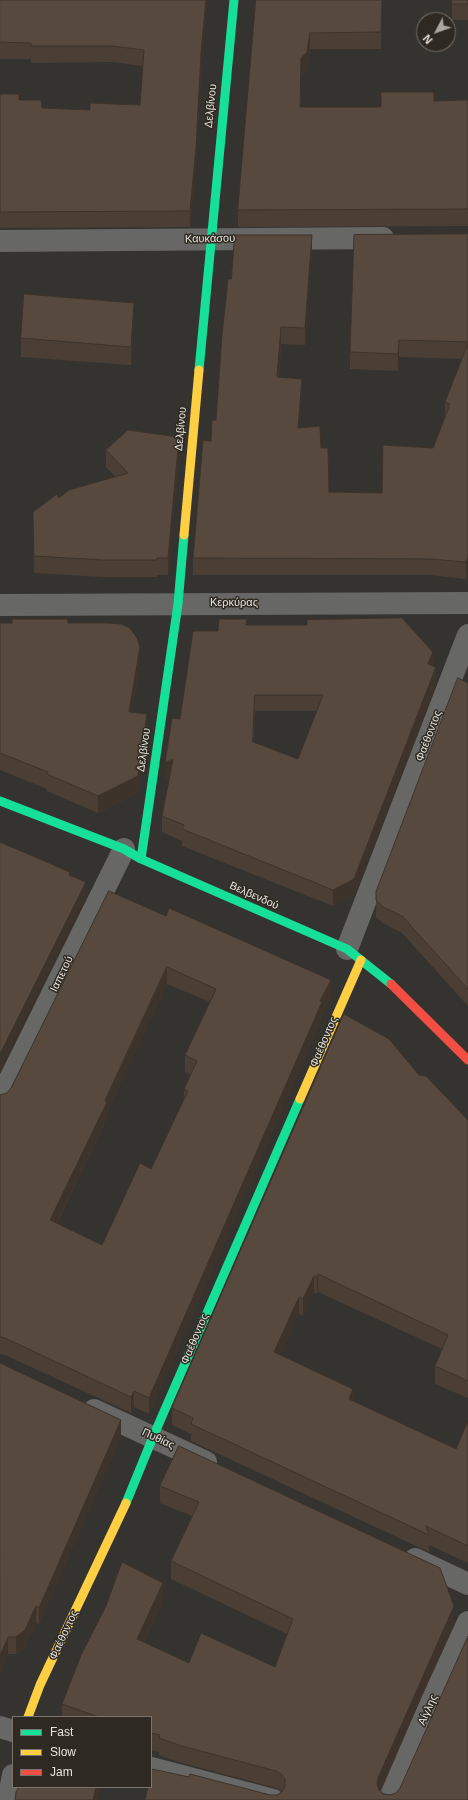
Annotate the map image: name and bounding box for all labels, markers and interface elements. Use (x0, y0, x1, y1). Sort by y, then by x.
north arrow (416, 12, 456, 52)
text: N (421, 32, 435, 46)
street label: Δελβίνου (202, 83, 220, 129)
street label: Καυκάσου (185, 232, 235, 246)
street label: Δελβίνου (173, 406, 189, 452)
street label: Κερκύρας (210, 596, 258, 610)
street label: Φαέθοντος (413, 709, 445, 763)
street label: Δελβίνου (134, 727, 154, 773)
street label: Βελβενδού (227, 879, 281, 913)
street label: Ιαπετού (48, 954, 76, 994)
street label: Φαέθοντος (307, 1015, 341, 1069)
street label: Φαέθοντος (178, 1312, 212, 1366)
street label: Πυθίας (140, 1426, 176, 1452)
street label: Φαέθοντος (47, 1608, 81, 1662)
street label: Αίγλης (415, 1693, 441, 1727)
legend (12, 1716, 152, 1788)
text: Fast (50, 1725, 73, 1739)
text: Slow (50, 1745, 76, 1759)
text: Jam (50, 1765, 73, 1779)

